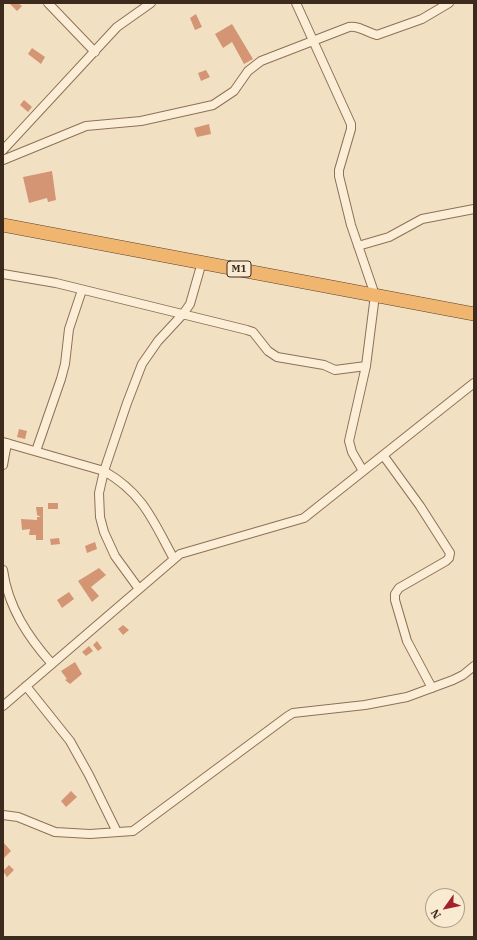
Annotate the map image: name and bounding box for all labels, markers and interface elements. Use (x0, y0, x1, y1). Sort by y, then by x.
road number: M1 (227, 261, 251, 277)
north arrow (425, 888, 465, 928)
text: N (428, 907, 444, 921)

